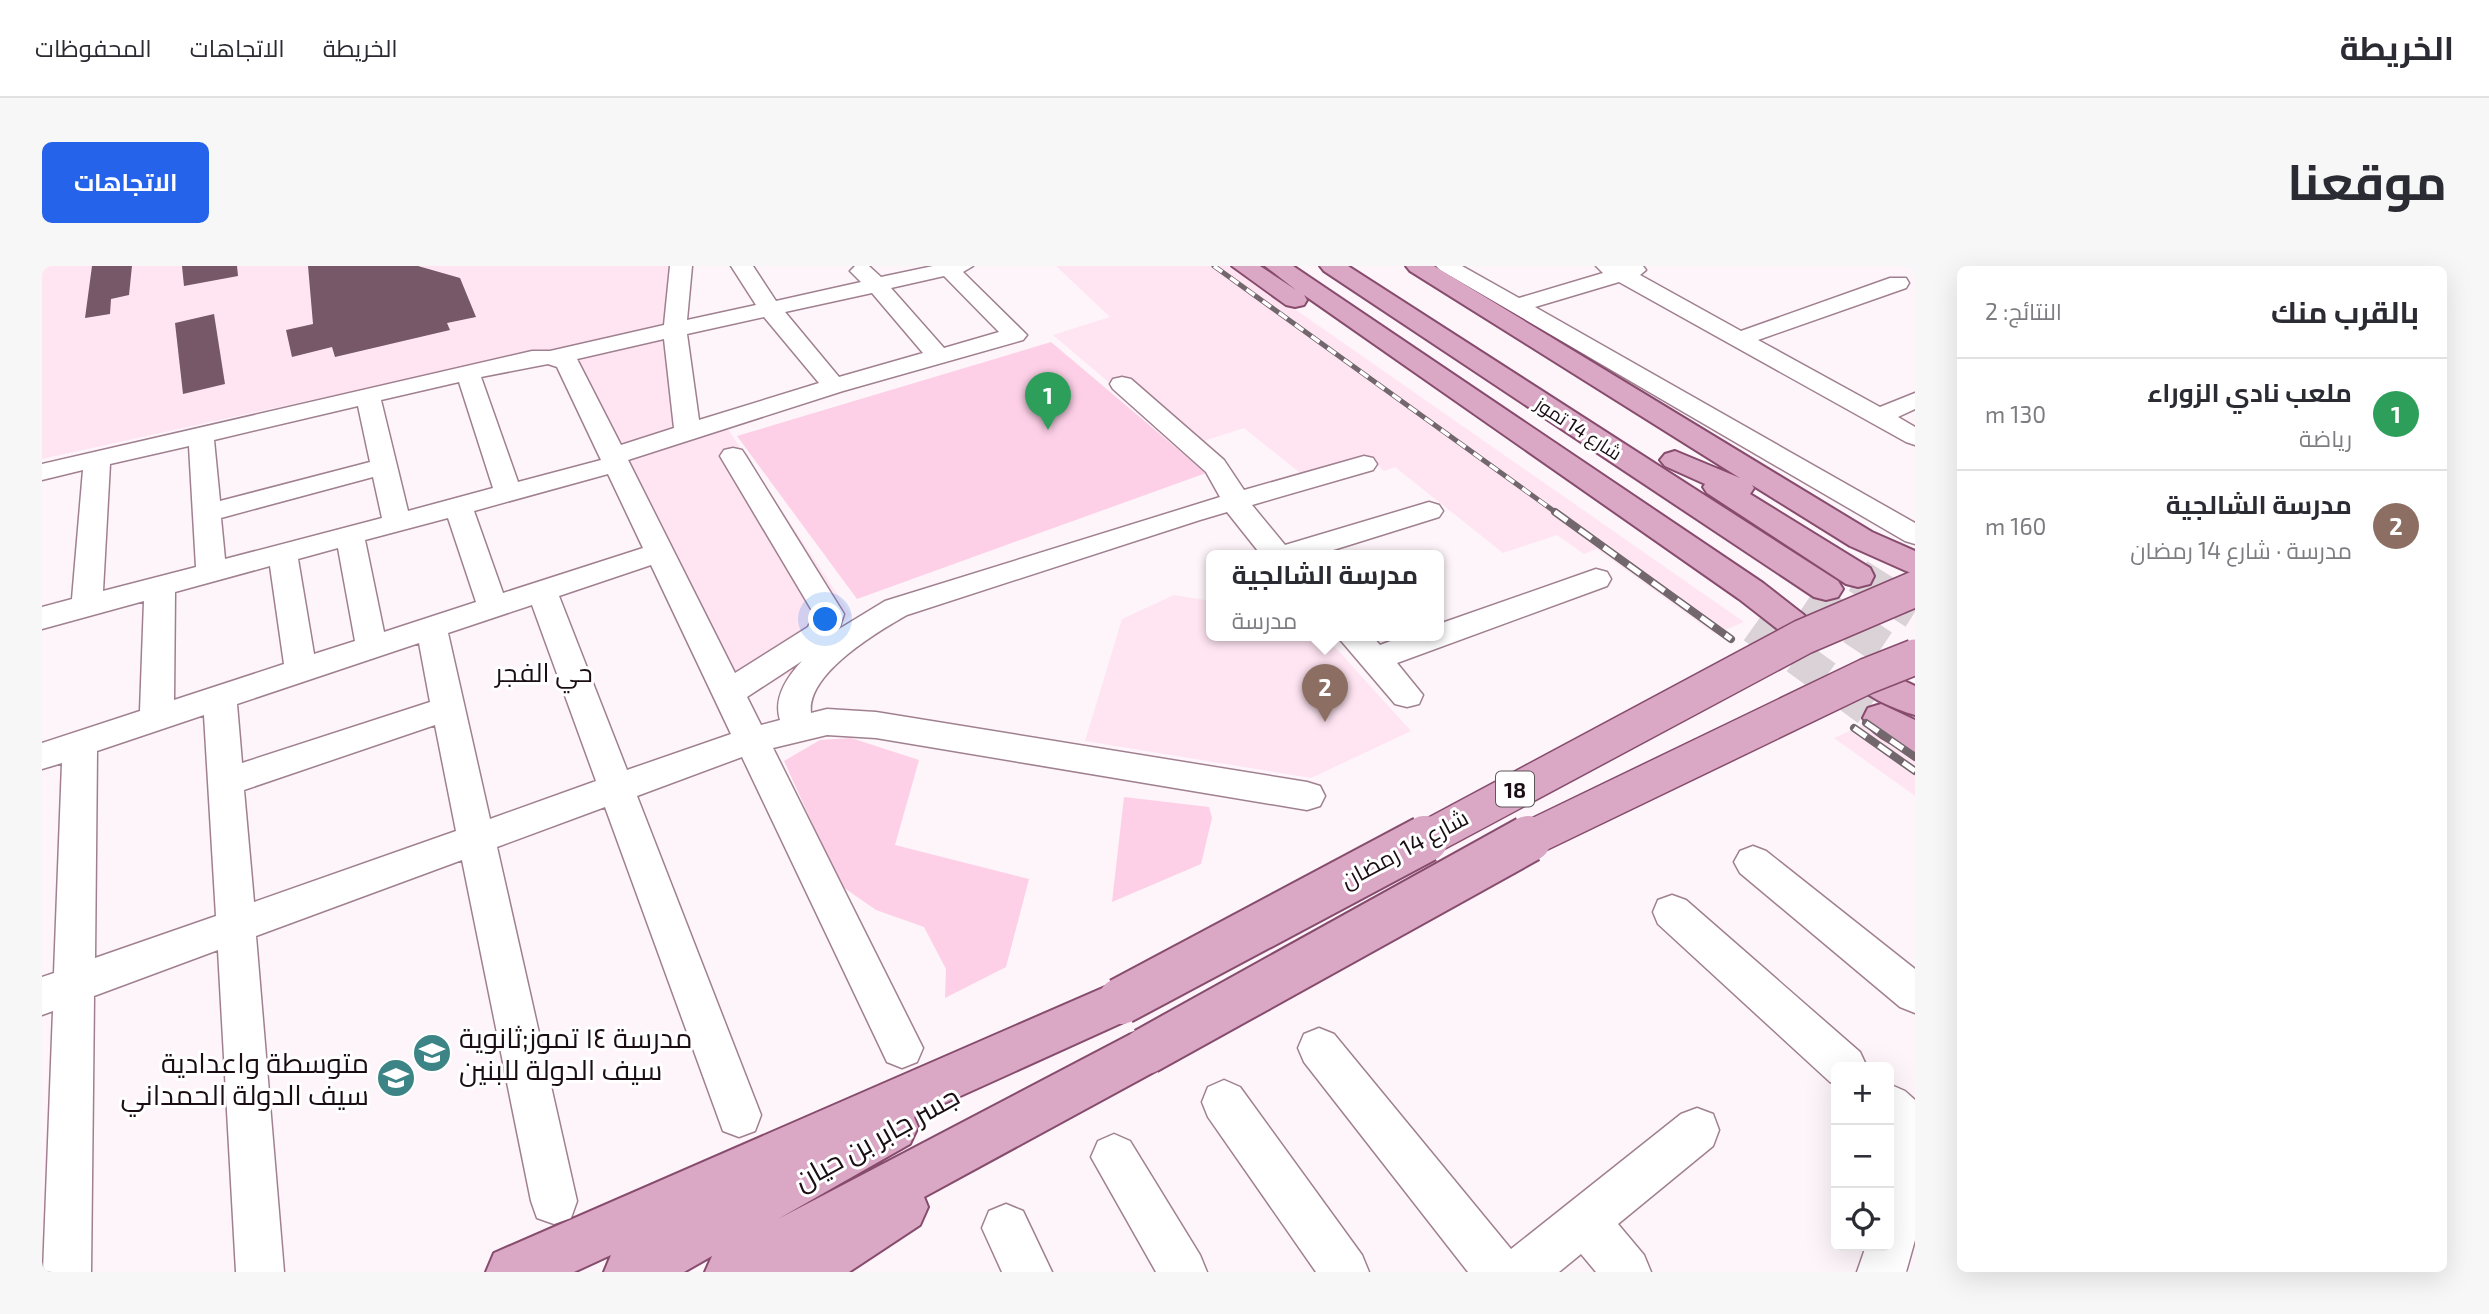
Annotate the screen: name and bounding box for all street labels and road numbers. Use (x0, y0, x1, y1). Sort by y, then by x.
street label: شارع 14 تموز (1529, 391, 1627, 467)
road number: 18 (1496, 771, 1534, 806)
street label: شارع 14 رمضان (1335, 803, 1474, 896)
street label: جسر جابر بن حيان (787, 1078, 965, 1197)

